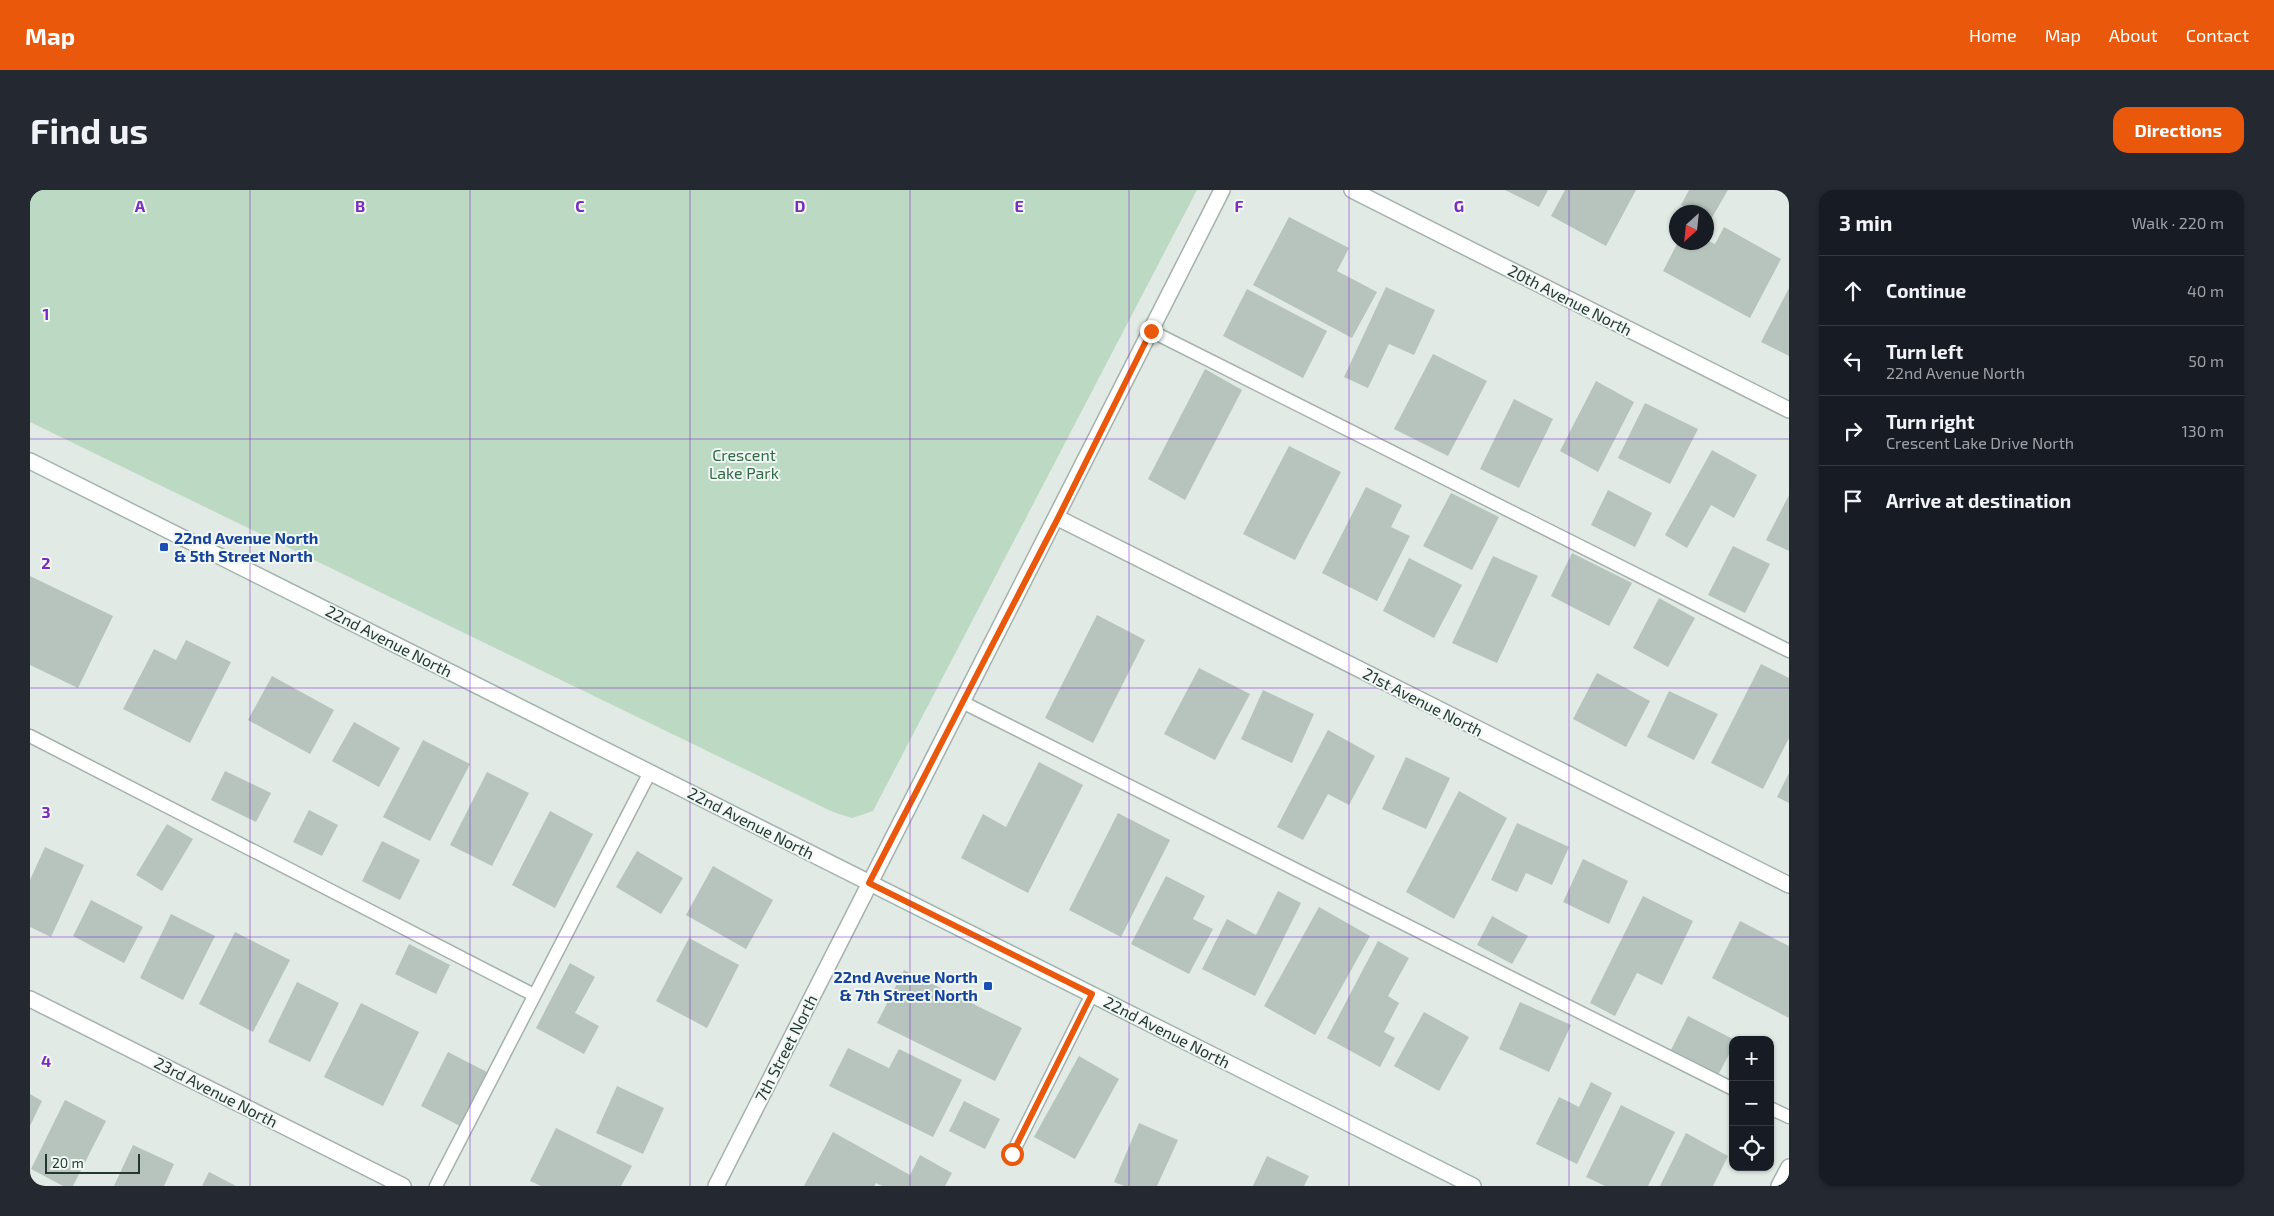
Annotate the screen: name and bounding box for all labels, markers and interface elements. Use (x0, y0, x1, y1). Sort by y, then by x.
text: Map (25, 21, 75, 50)
text: Home (1969, 24, 2017, 46)
text: Map (2045, 24, 2081, 46)
text: About (2109, 24, 2158, 46)
text: Contact (2186, 24, 2249, 46)
button: Directions (2113, 107, 2244, 153)
text: Find us (30, 109, 148, 151)
text: A (135, 196, 146, 215)
text: B (355, 196, 365, 215)
text: C (575, 196, 585, 215)
text: D (795, 196, 806, 215)
text: E (1014, 196, 1024, 215)
text: F (1235, 196, 1244, 215)
text: G (1454, 196, 1464, 215)
north arrow (1669, 205, 1714, 250)
text: 3 min (1839, 210, 1892, 235)
text: Walk · 220 m (2131, 213, 2224, 232)
street label: 20th Avenue North (1505, 260, 1635, 339)
icon: ahead (1839, 277, 1867, 305)
text: Continue (1886, 279, 1966, 302)
text: 40 m (2187, 281, 2224, 300)
text: 1 (43, 304, 49, 323)
route end (1140, 320, 1163, 343)
text: Turn left (1886, 340, 1963, 363)
icon: left (1839, 347, 1867, 375)
text: 50 m (2188, 351, 2224, 370)
text: 22nd Avenue North (1886, 363, 2025, 382)
text: Turn right (1886, 410, 1974, 433)
icon: right (1839, 417, 1867, 445)
text: 130 m (2182, 421, 2224, 440)
text: Crescent Lake Drive North (1886, 433, 2074, 452)
park label: Crescent Lake Park (709, 445, 779, 482)
icon: arrive (1839, 487, 1867, 515)
text: Arrive at destination (1886, 489, 2071, 512)
place label: 22nd Avenue North & 5th Street North (174, 528, 318, 565)
marker: 22nd Avenue North & 5th Street North (158, 541, 170, 553)
text: 2 (41, 553, 51, 572)
street label: 22nd Avenue North (323, 601, 455, 681)
street label: 21st Avenue North (1360, 663, 1486, 740)
street label: 22nd Avenue North (685, 783, 817, 863)
text: 3 (41, 802, 51, 821)
place label: 22nd Avenue North & 7th Street North (834, 967, 978, 1004)
marker: 22nd Avenue North & 7th Street North (982, 980, 994, 992)
street label: 7th Street North (750, 991, 821, 1104)
street label: 22nd Avenue North (1101, 992, 1233, 1072)
map controls (1729, 1036, 1774, 1171)
button: + (1729, 1036, 1774, 1081)
text: 4 (41, 1051, 51, 1070)
street label: 23rd Avenue North (151, 1052, 281, 1131)
button: − (1729, 1081, 1774, 1126)
button: locate (1729, 1126, 1774, 1171)
route start (1001, 1143, 1024, 1166)
scale bar (45, 1151, 140, 1174)
text: 20 m (52, 1154, 84, 1171)

